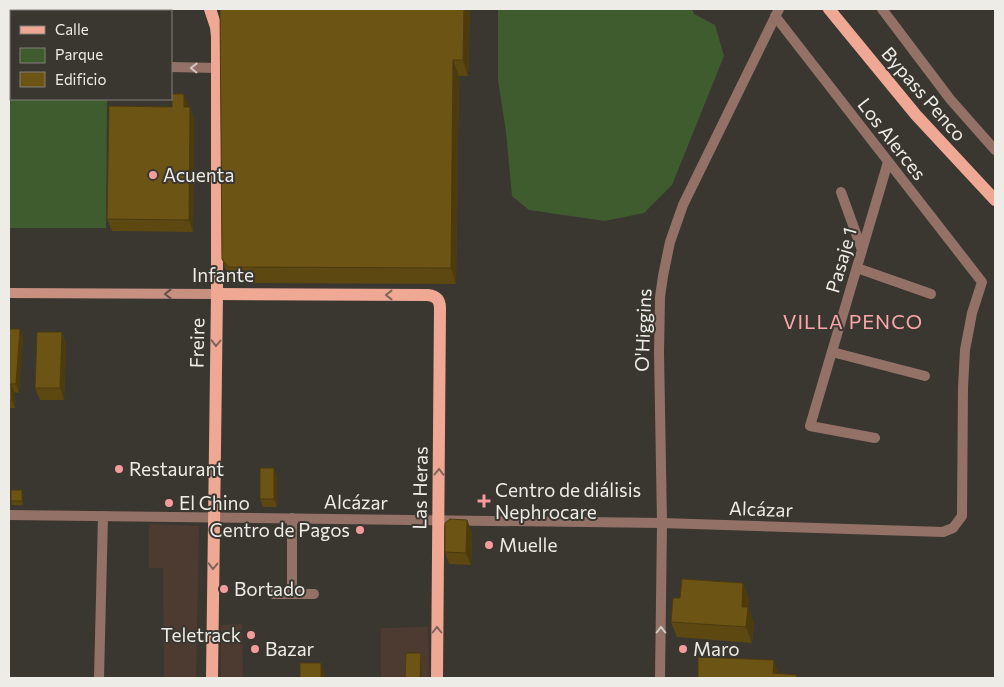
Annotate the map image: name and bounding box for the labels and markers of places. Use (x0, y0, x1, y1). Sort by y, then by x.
place label: Acuenta (163, 163, 234, 186)
marker: Acuenta (147, 169, 159, 181)
place label: Restaurant (129, 457, 224, 480)
marker: Restaurant (113, 463, 125, 475)
place label: Centro de diálisis Nephrocare (495, 478, 641, 523)
place label: El Chino (179, 491, 250, 514)
marker: Centro de diálisis Nephrocare (477, 494, 491, 508)
marker: El Chino (163, 497, 175, 509)
place label: Centro de Pagos (210, 518, 350, 541)
marker: Centro de Pagos (354, 524, 366, 536)
place label: Muelle (499, 533, 557, 556)
marker: Muelle (483, 539, 495, 551)
place label: Bortado (234, 577, 305, 600)
marker: Bortado (218, 583, 230, 595)
place label: Teletrack (161, 623, 241, 646)
marker: Teletrack (245, 629, 257, 641)
place label: Bazar (265, 637, 315, 660)
place label: Maro (693, 637, 740, 660)
marker: Bazar (249, 643, 261, 655)
marker: Maro (677, 643, 689, 655)

